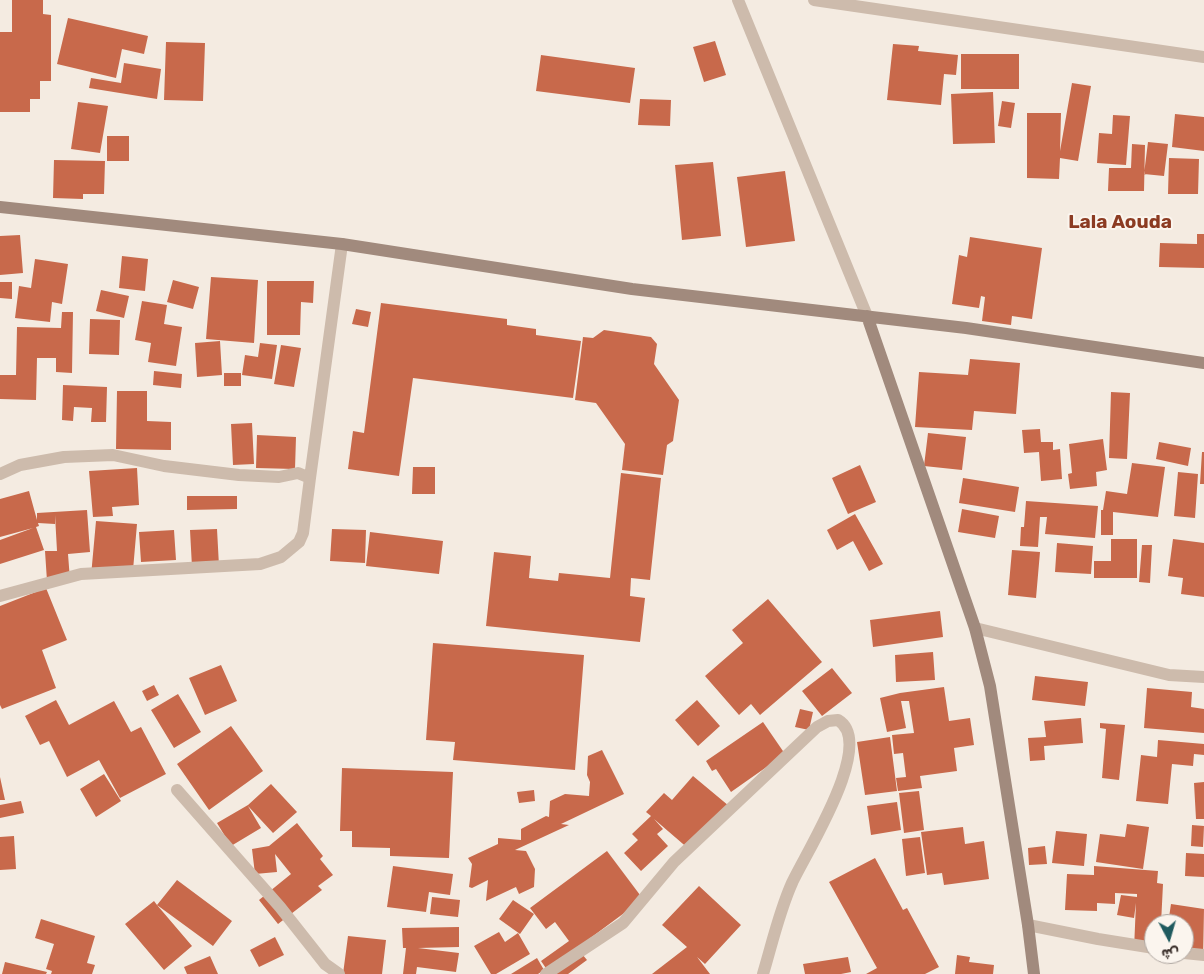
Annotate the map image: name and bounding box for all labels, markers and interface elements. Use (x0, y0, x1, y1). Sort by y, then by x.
district label: Lala Aouda (1068, 212, 1172, 234)
north arrow (1144, 914, 1194, 964)
text: ش (1161, 944, 1180, 963)

